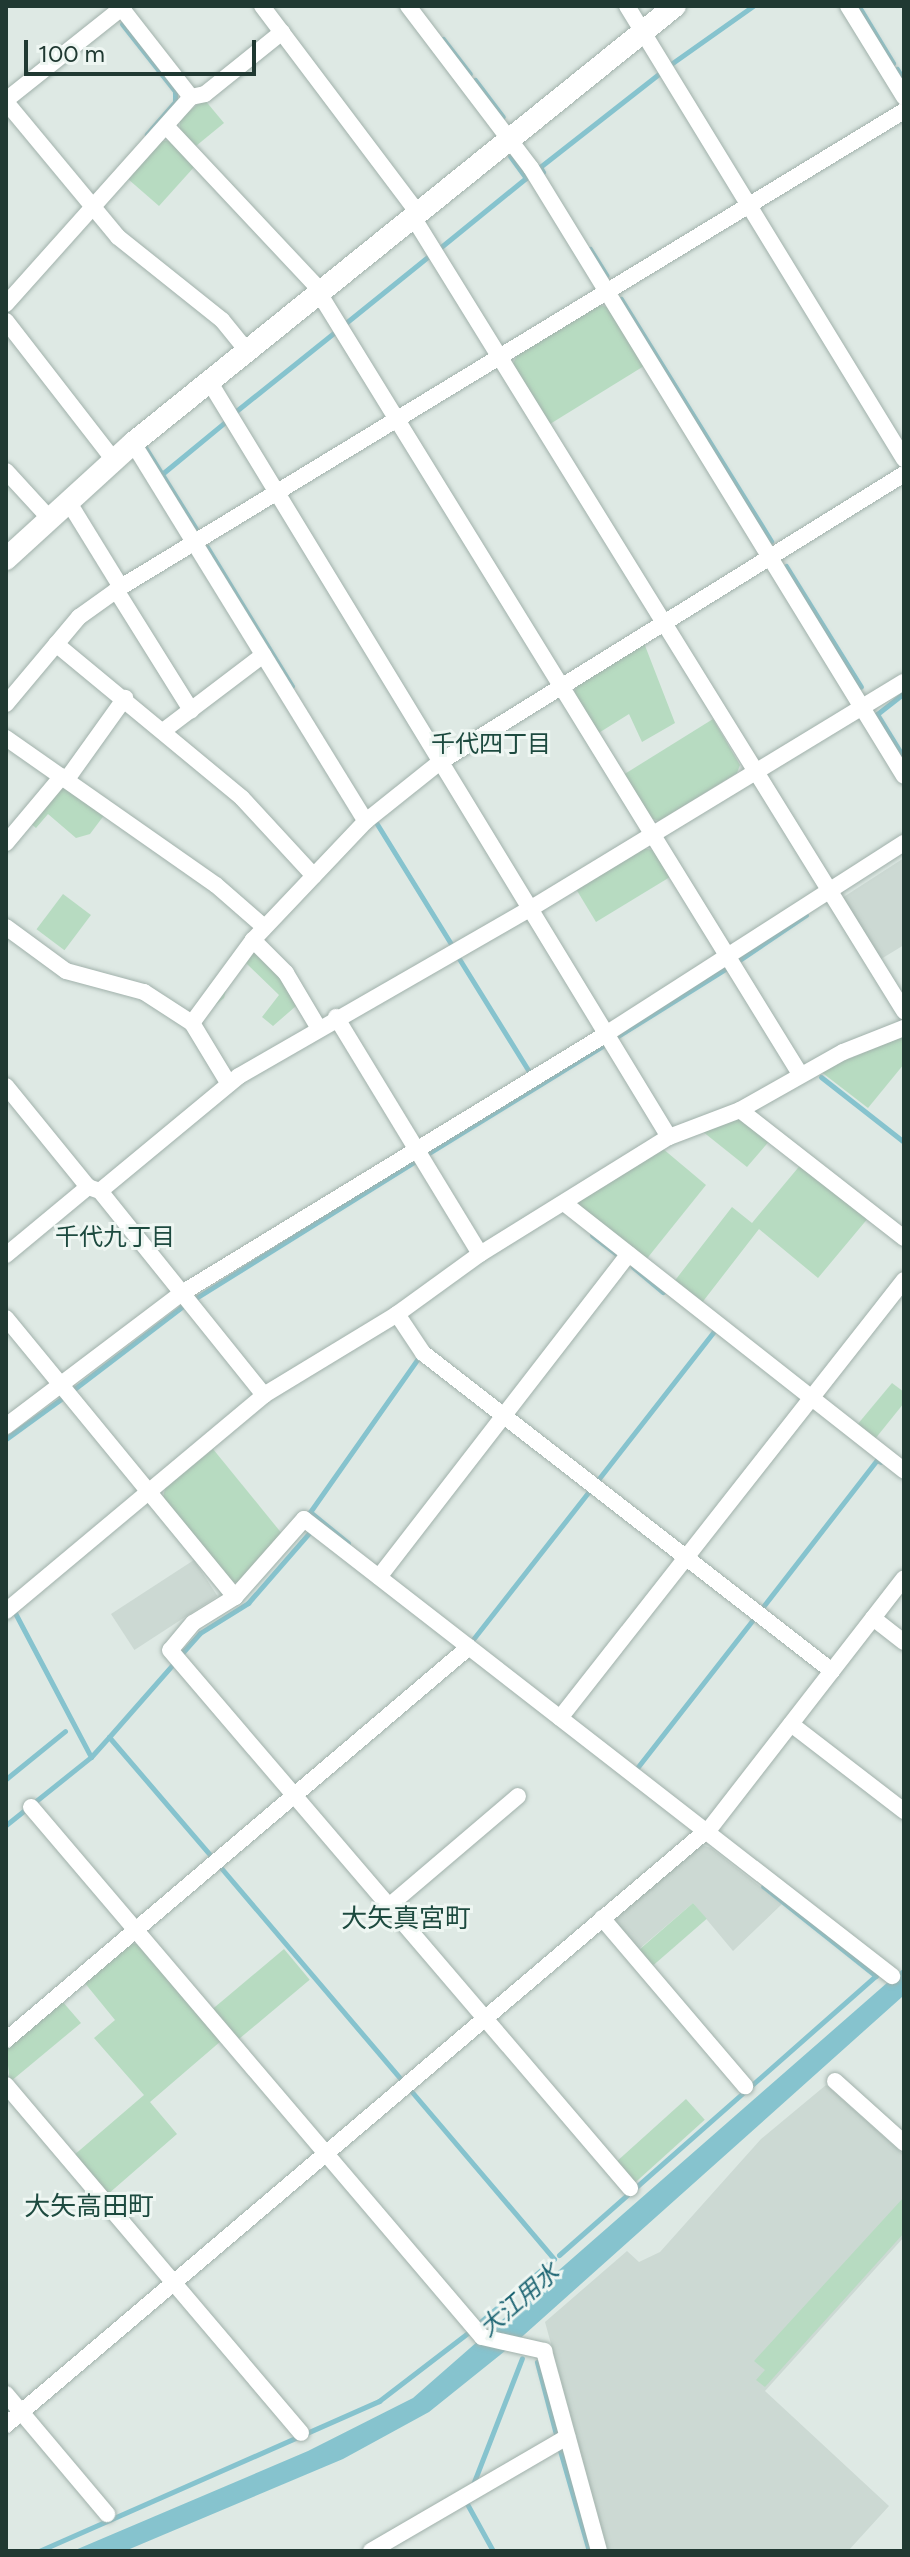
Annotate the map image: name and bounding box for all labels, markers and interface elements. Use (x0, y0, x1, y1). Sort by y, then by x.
scale bar (28, 24, 260, 74)
text: 100 m (38, 39, 105, 68)
district label: 千代四丁目 (431, 730, 551, 758)
district label: 千代九丁目 (55, 1223, 175, 1251)
district label: 大矢真宮町 (341, 1903, 471, 1935)
district label: 大矢高田町 (24, 2191, 154, 2223)
water label: 大江用水 (473, 2258, 565, 2342)

